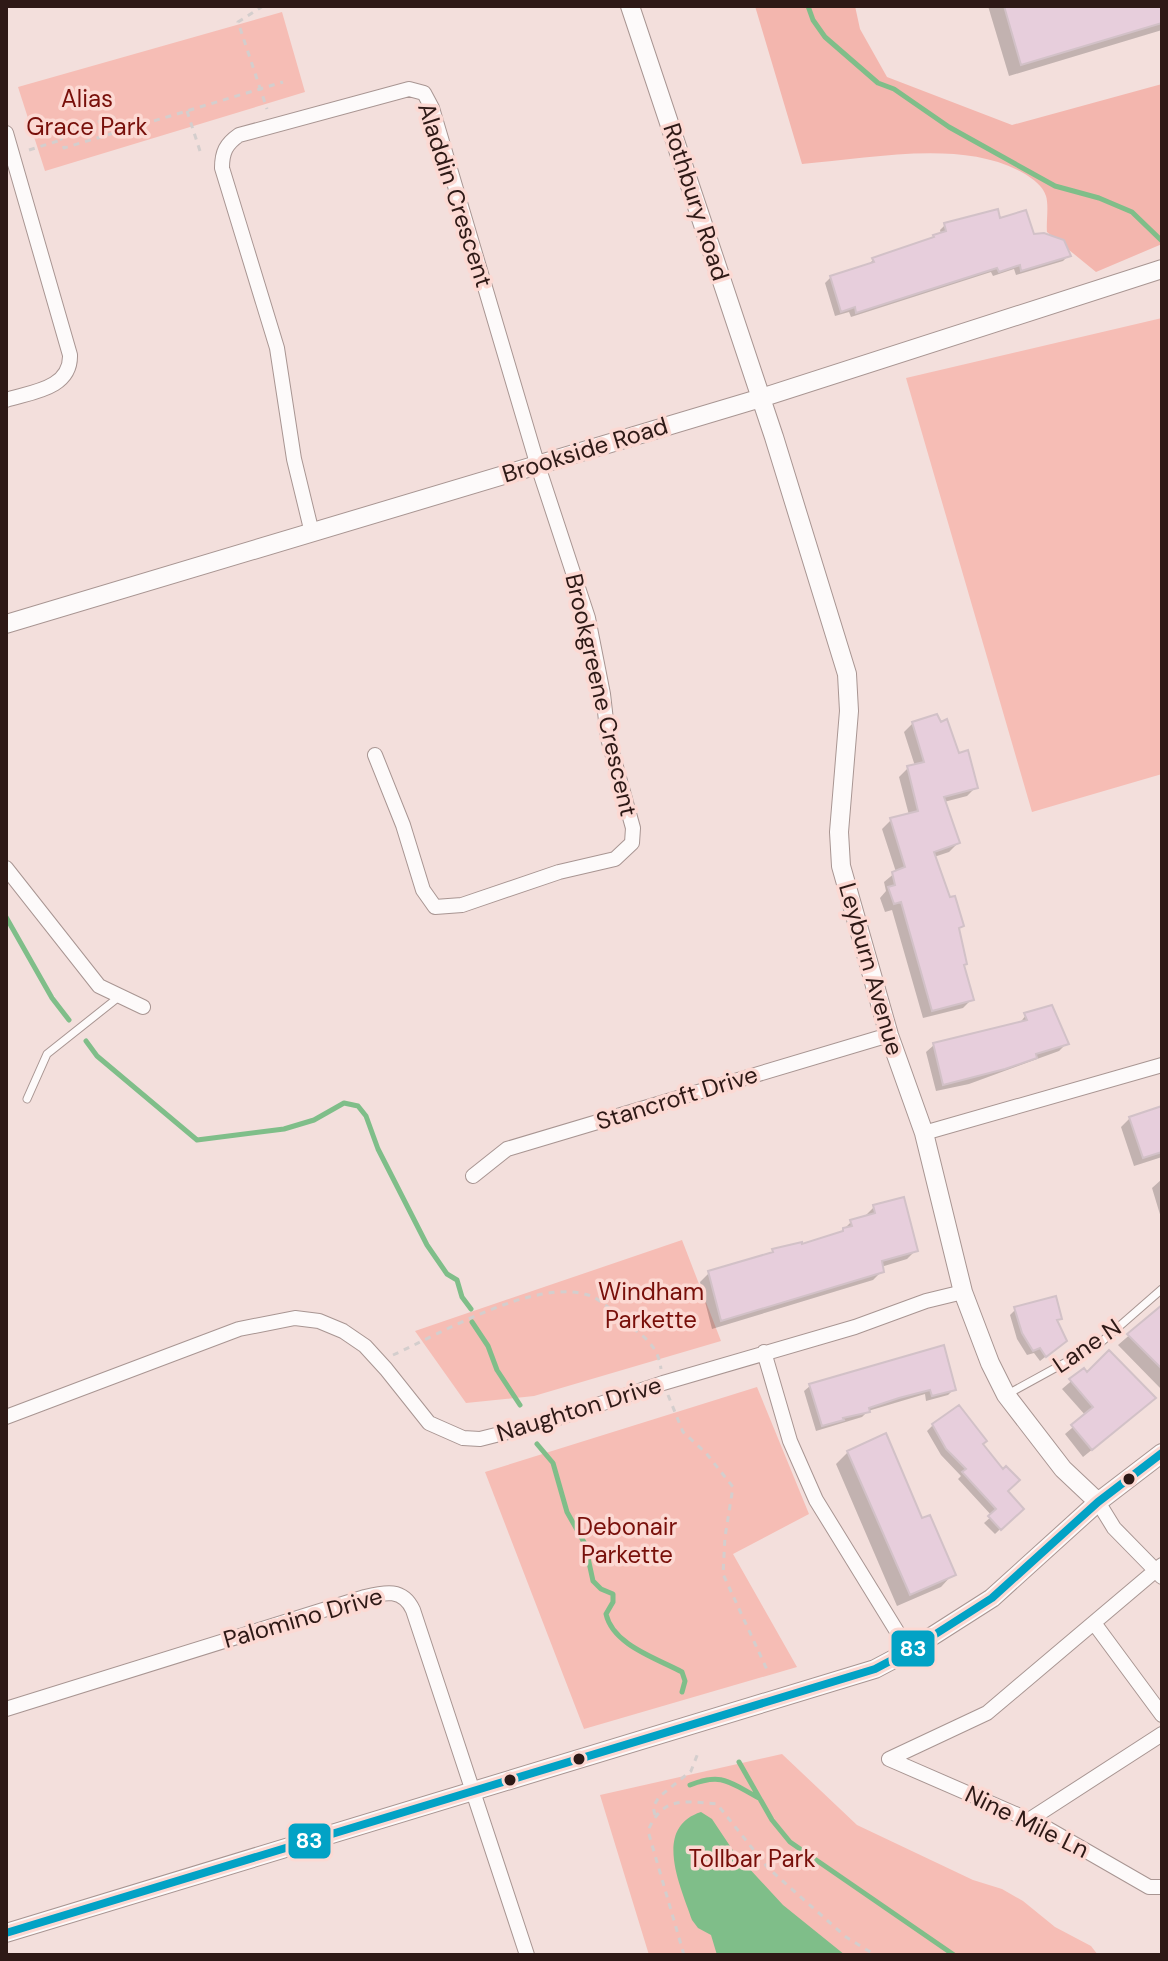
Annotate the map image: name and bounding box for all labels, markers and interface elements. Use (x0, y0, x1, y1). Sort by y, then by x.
park label: Alias Grace Park (26, 83, 148, 142)
street label: Aladdin Crescent (411, 99, 500, 291)
street label: Rothbury Road (656, 119, 737, 285)
street label: Brookside Road (498, 410, 671, 489)
street label: Brookgreene Crescent (558, 570, 645, 819)
street label: Leyburn Avenue (832, 879, 911, 1059)
street label: Stancroft Drive (592, 1058, 761, 1137)
park label: Windham Parkette (598, 1276, 704, 1335)
street label: Lane N (1047, 1311, 1127, 1380)
street label: Naughton Drive (493, 1369, 665, 1448)
unlabelled marker (1121, 1471, 1137, 1487)
park label: Debonair Parkette (577, 1511, 678, 1570)
street label: Palomino Drive (220, 1580, 386, 1655)
line badge: 83 (890, 1629, 936, 1668)
text: 83 (899, 1634, 927, 1663)
unlabelled marker (571, 1751, 587, 1767)
unlabelled marker (502, 1772, 518, 1788)
street label: Nine Mile Ln (960, 1778, 1094, 1865)
line badge: 83 (287, 1822, 332, 1860)
text: 83 (295, 1826, 323, 1855)
park label: Tollbar Park (689, 1843, 815, 1874)

